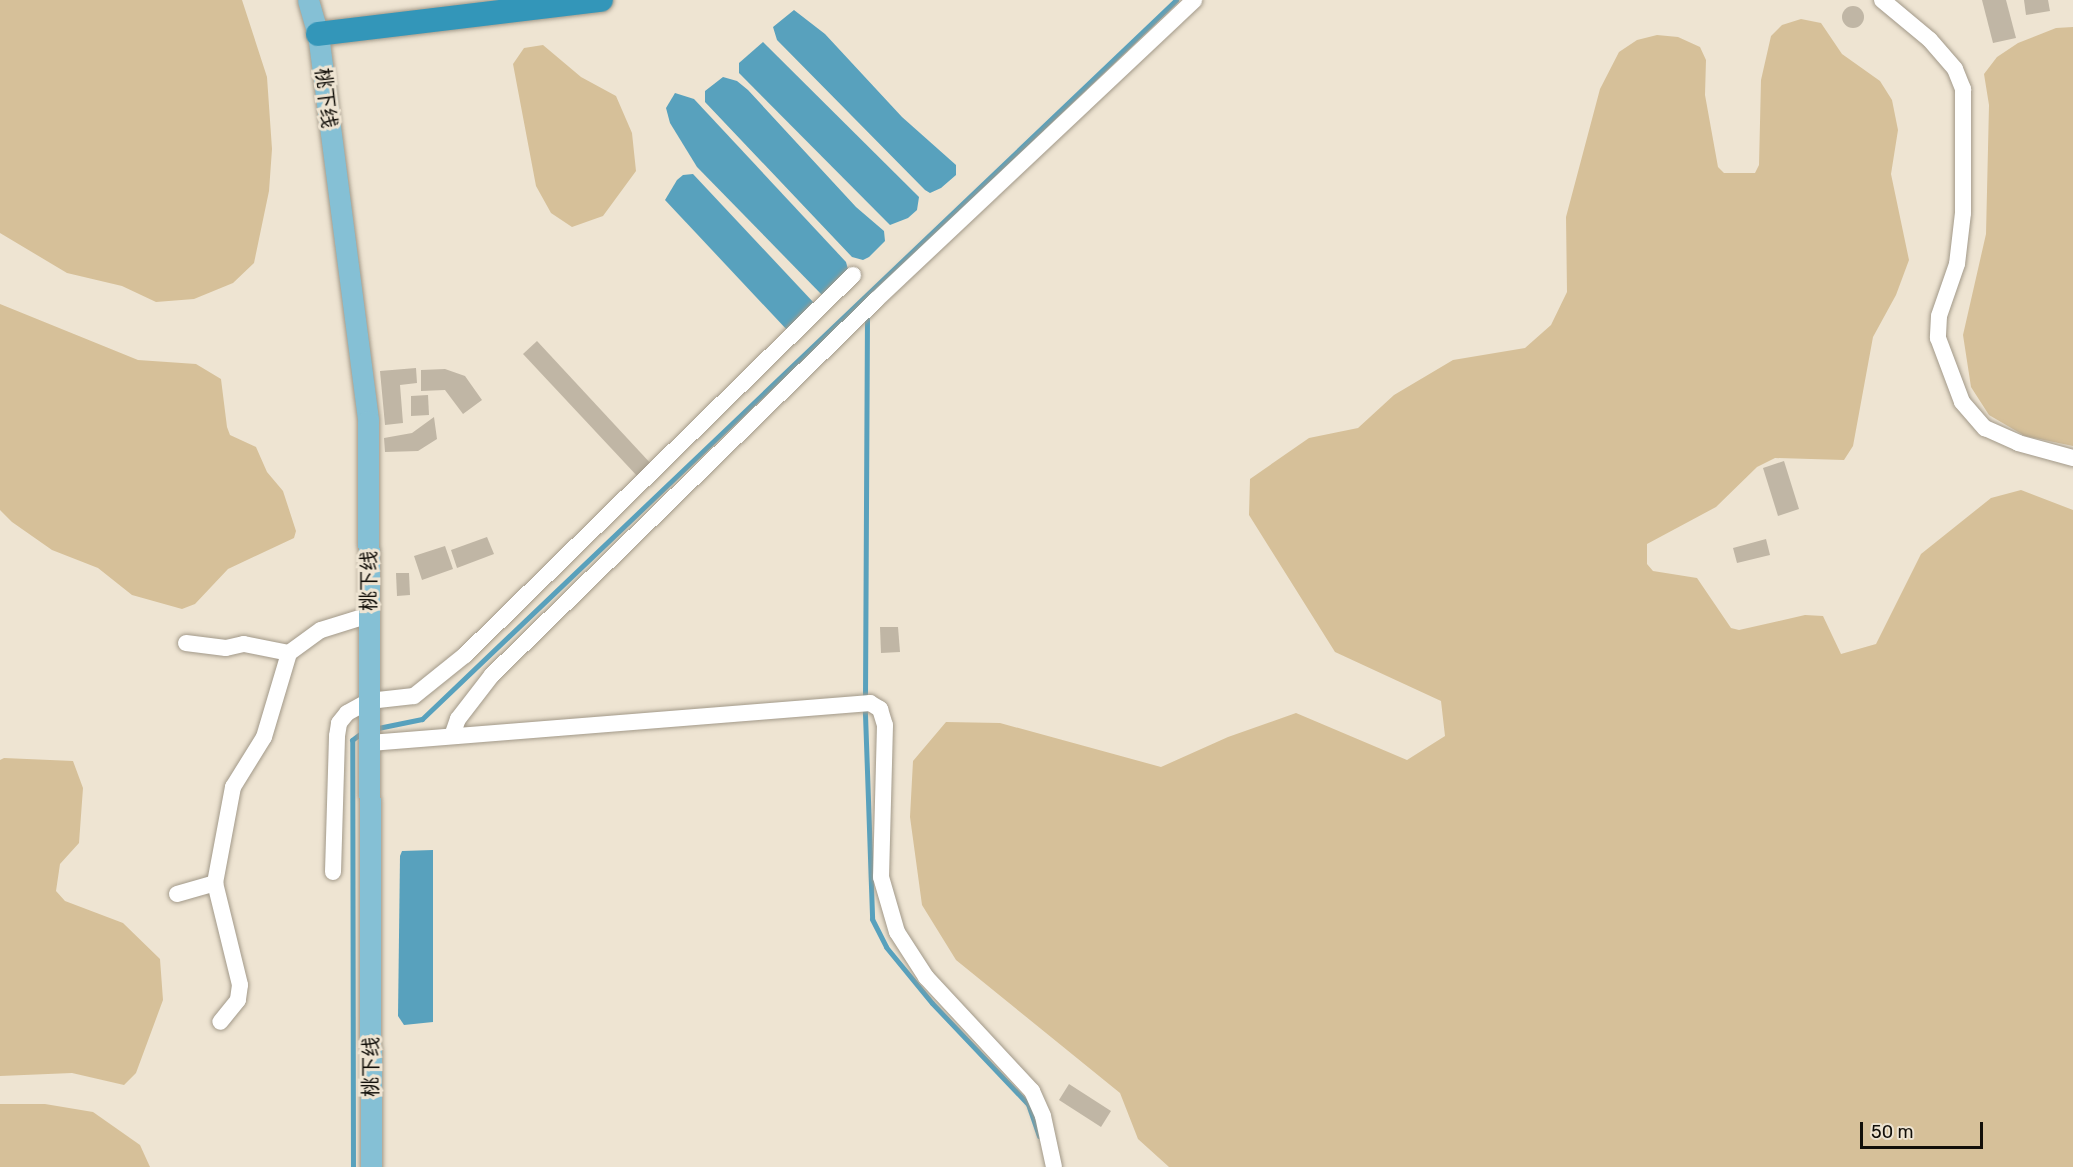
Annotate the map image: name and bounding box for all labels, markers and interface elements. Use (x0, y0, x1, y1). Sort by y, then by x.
street label: 桃下线 (310, 67, 342, 129)
street label: 桃下线 (357, 551, 381, 611)
street label: 桃下线 (359, 1037, 383, 1097)
scale bar (1863, 1110, 1986, 1148)
text: 50 m (1871, 1121, 1914, 1143)

